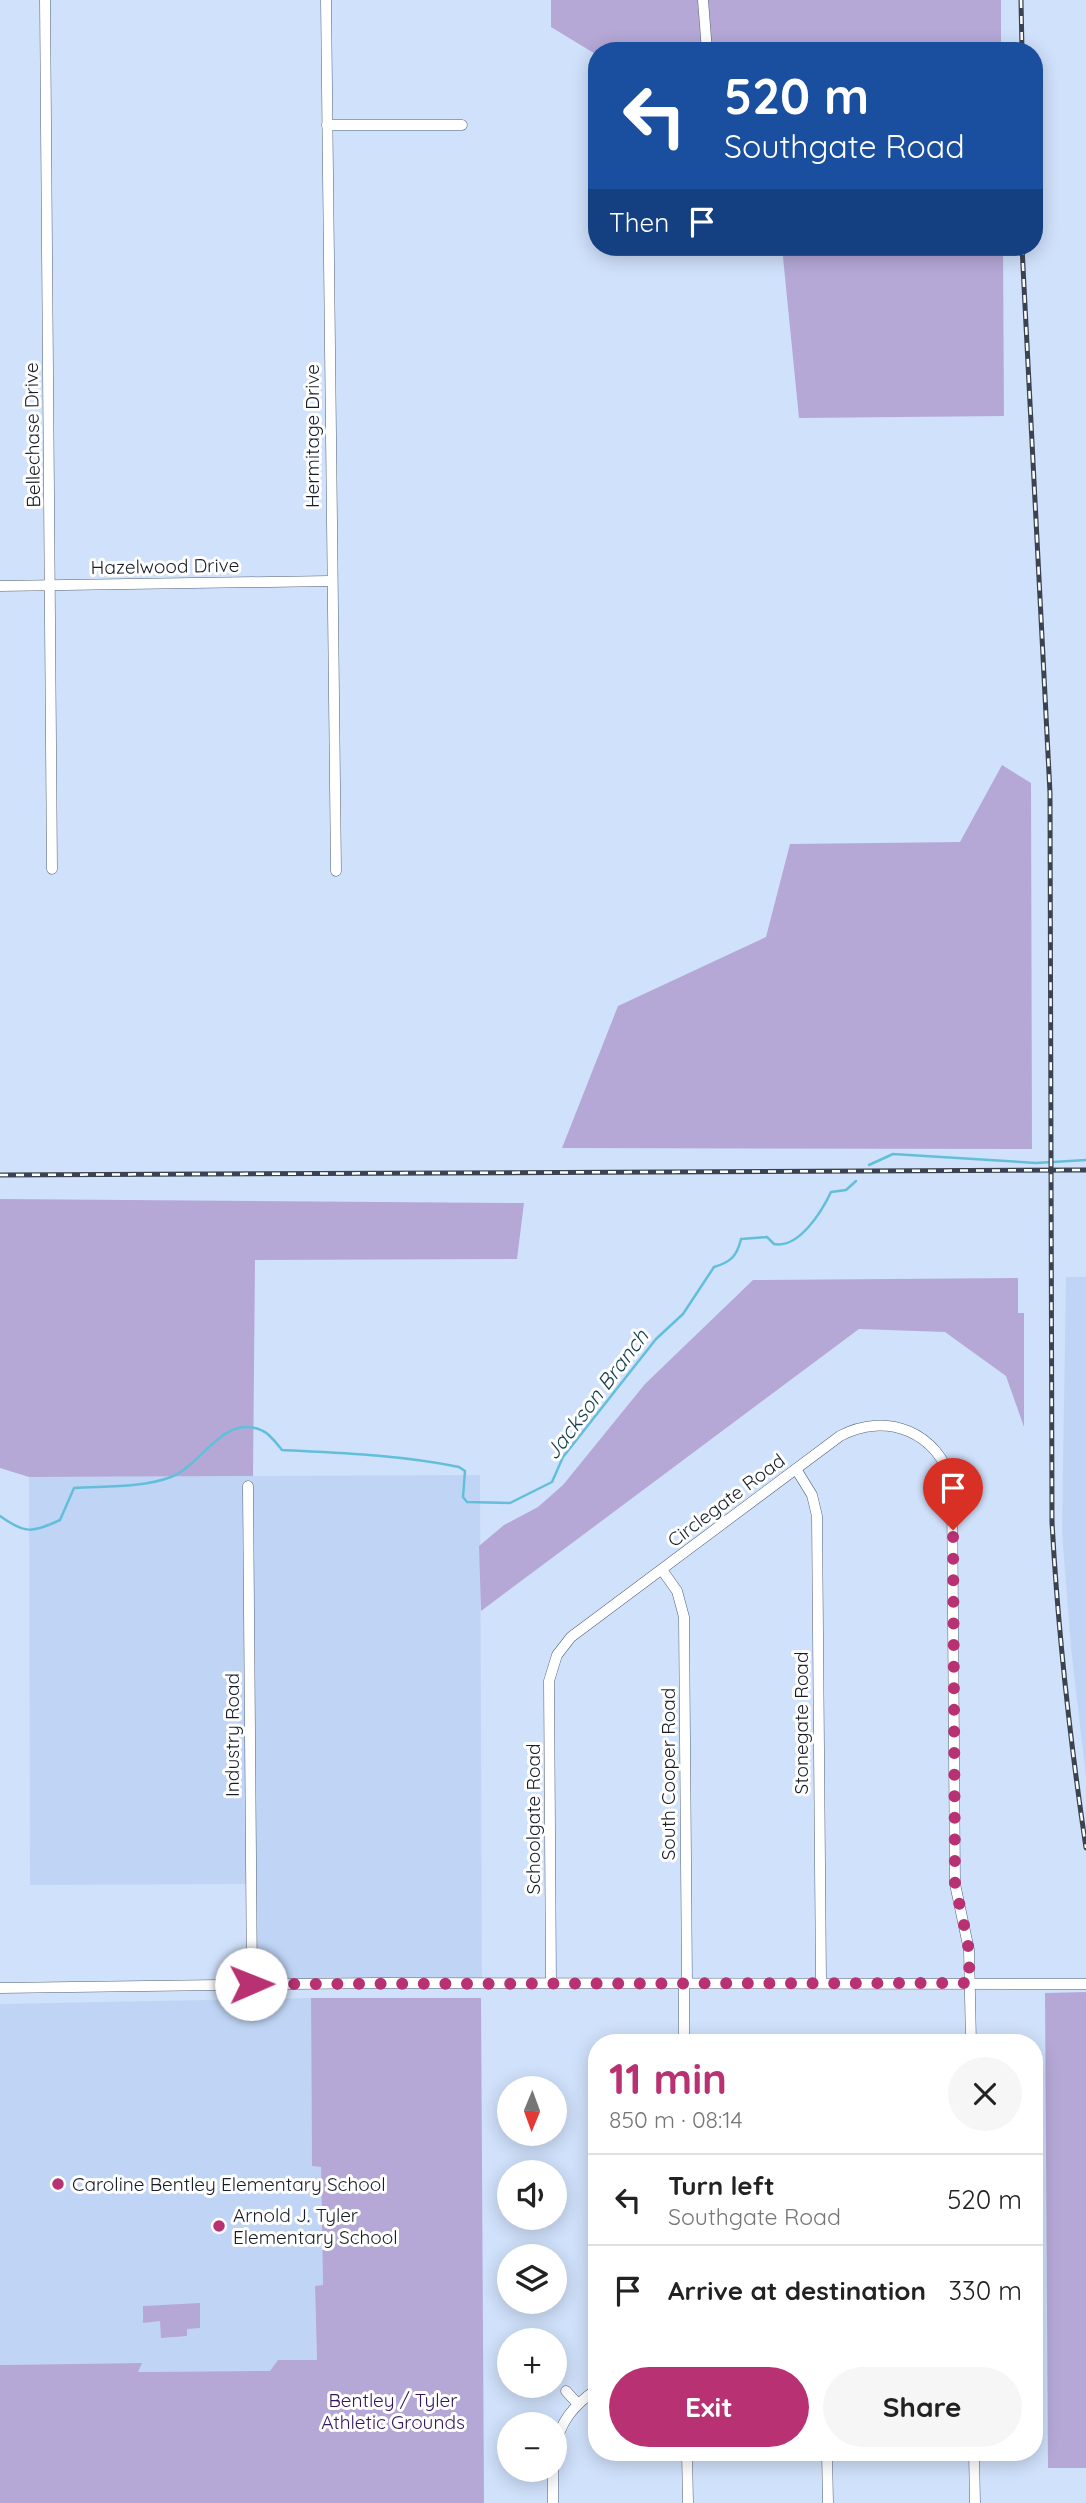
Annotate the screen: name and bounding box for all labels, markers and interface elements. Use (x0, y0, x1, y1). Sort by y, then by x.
text: 520 m (724, 65, 869, 126)
icon: left (609, 70, 700, 161)
text: Southgate Road (724, 126, 965, 166)
icon: arrive (683, 203, 721, 241)
text: Then (609, 206, 669, 239)
street label: Bellechase Drive (19, 362, 45, 508)
street label: Hermitage Drive (300, 364, 324, 508)
street label: Hazelwood Drive (90, 553, 240, 579)
water label: Jackson Branch (539, 1323, 654, 1464)
street label: Circlegate Road (663, 1448, 789, 1552)
pin (923, 1458, 983, 1530)
icon: arrive (934, 1469, 972, 1507)
street label: Stonegate Road (789, 1652, 813, 1794)
street label: Industry Road (220, 1673, 244, 1797)
street label: South Cooper Road (656, 1688, 680, 1860)
street label: Schoolgate Road (521, 1743, 545, 1895)
position arrow (214, 1947, 288, 2021)
text: 11 min (609, 2052, 727, 2105)
button: close (948, 2057, 1022, 2131)
north arrow (497, 2076, 567, 2146)
map controls (497, 2076, 567, 2482)
text: 850 m · 08:14 (609, 2105, 743, 2134)
button: sound (497, 2160, 567, 2230)
text: Turn left (668, 2169, 775, 2202)
place label: Caroline Bentley Elementary School (72, 2172, 386, 2196)
marker: Caroline Bentley Elementary School (50, 2176, 66, 2192)
icon: left (609, 2181, 647, 2219)
text: 520 m (947, 2183, 1022, 2216)
text: Southgate Road (668, 2202, 841, 2231)
place label: Arnold J. Tyler Elementary School (233, 2203, 398, 2249)
marker: Arnold J. Tyler Elementary School (211, 2218, 227, 2234)
button: layers (497, 2244, 567, 2314)
icon: arrive (609, 2272, 647, 2310)
text: Arrive at destination (668, 2274, 926, 2307)
text: 330 m (948, 2274, 1022, 2307)
button: + (497, 2328, 567, 2398)
button: Exit (609, 2367, 809, 2447)
button: Share (823, 2367, 1022, 2447)
park label: Bentley / Tyler Athletic Grounds (321, 2388, 465, 2434)
button: − (497, 2412, 567, 2482)

